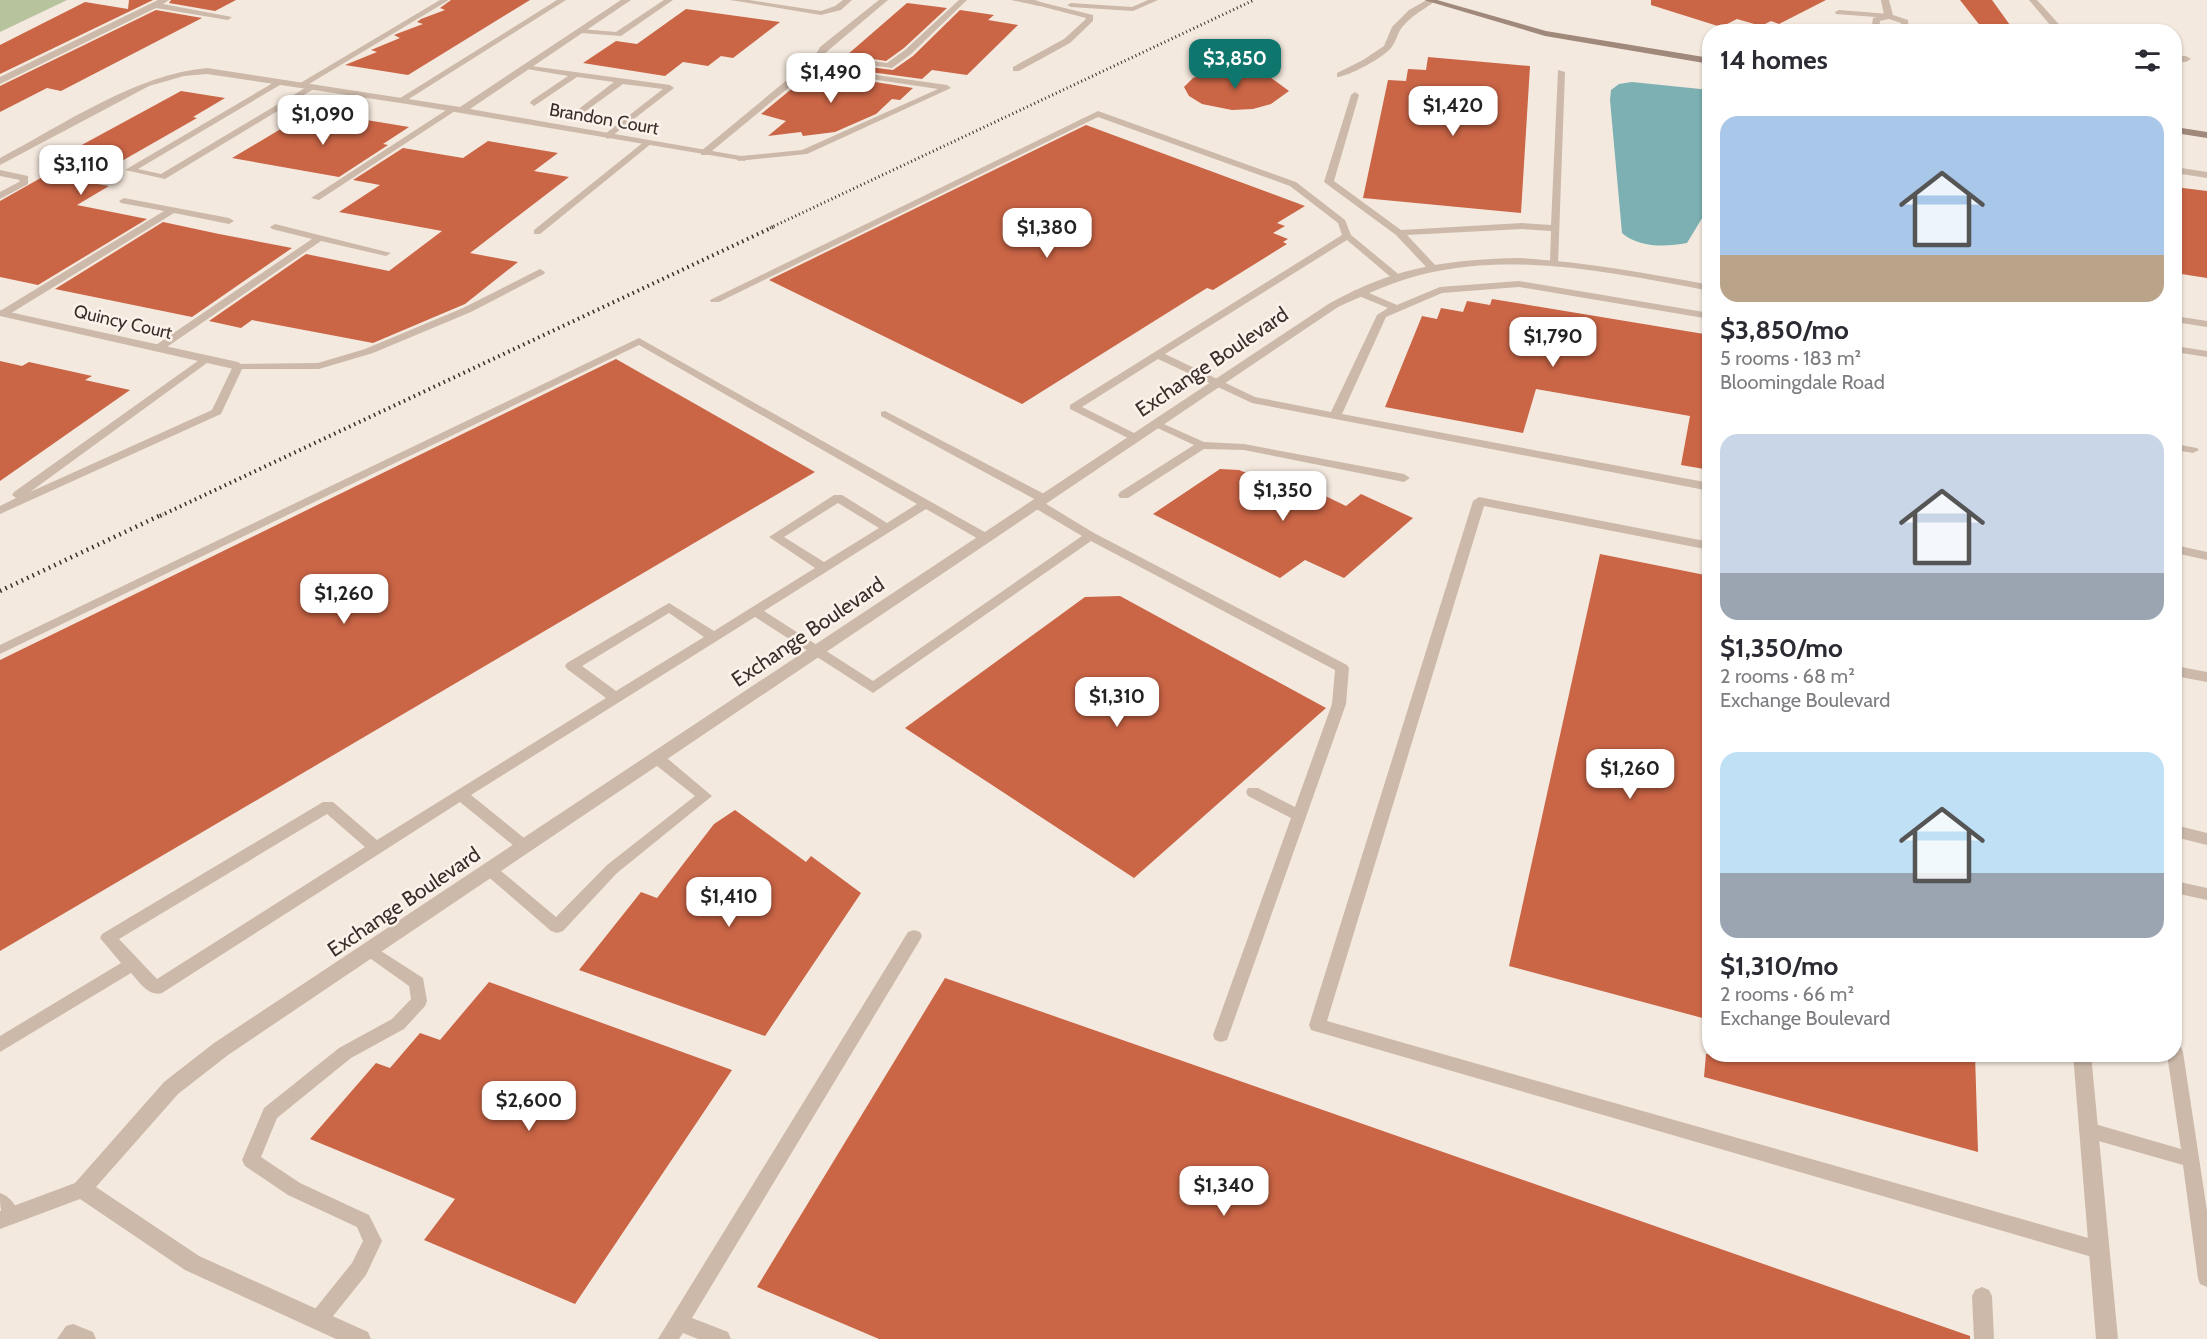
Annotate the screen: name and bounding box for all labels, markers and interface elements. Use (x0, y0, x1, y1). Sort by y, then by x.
pin: $3,850 (1186, 39, 1284, 90)
text: 14 homes (1720, 44, 1828, 76)
icon: filters (2131, 44, 2164, 77)
text: $3,850 (1203, 46, 1267, 70)
pin: $1,490 (782, 53, 880, 104)
text: $1,490 (800, 60, 862, 84)
pin: $1,420 (1404, 86, 1502, 137)
text: $1,420 (1423, 93, 1483, 117)
pin: $1,090 (274, 95, 372, 146)
street label: Brandon Court (548, 99, 660, 139)
text: $1,090 (292, 102, 354, 126)
pin: $3,110 (32, 145, 130, 196)
text: $3,110 (53, 152, 109, 176)
icon: home (1888, 155, 1996, 263)
pin: $1,380 (998, 208, 1096, 259)
text: $1,380 (1017, 215, 1077, 239)
street label: Quincy Court (72, 300, 174, 344)
street label: Exchange Boulevard (1131, 301, 1293, 422)
text: $3,850/mo (1720, 314, 1849, 346)
pin: $1,790 (1504, 317, 1602, 368)
text: $1,790 (1523, 324, 1583, 348)
text: 5 rooms · 183 m² (1720, 346, 1861, 370)
text: Bloomingdale Road (1720, 370, 1885, 394)
pin: $1,350 (1234, 471, 1332, 522)
icon: home (1888, 473, 1996, 581)
text: $1,350 (1253, 478, 1313, 502)
street label: Exchange Boulevard (727, 571, 889, 692)
pin: $1,260 (295, 574, 393, 625)
text: $1,260 (314, 581, 374, 605)
text: $1,350/mo (1720, 632, 1843, 664)
text: 2 rooms · 68 m² (1720, 664, 1855, 688)
pin: $1,310 (1068, 677, 1166, 728)
text: $1,310 (1089, 684, 1145, 708)
text: Exchange Boulevard (1720, 688, 1890, 712)
pin: $1,260 (1581, 749, 1679, 800)
text: $1,260 (1600, 756, 1660, 780)
icon: home (1888, 791, 1996, 899)
street label: Exchange Boulevard (323, 841, 485, 962)
pin: $1,410 (680, 877, 778, 928)
text: $1,410 (700, 884, 758, 908)
text: $1,310/mo (1720, 950, 1838, 982)
text: 2 rooms · 66 m² (1720, 982, 1854, 1006)
text: Exchange Boulevard (1720, 1006, 1890, 1030)
pin: $2,600 (480, 1081, 578, 1132)
text: $2,600 (496, 1088, 562, 1112)
pin: $1,340 (1175, 1166, 1273, 1217)
text: $1,340 (1194, 1173, 1254, 1197)

